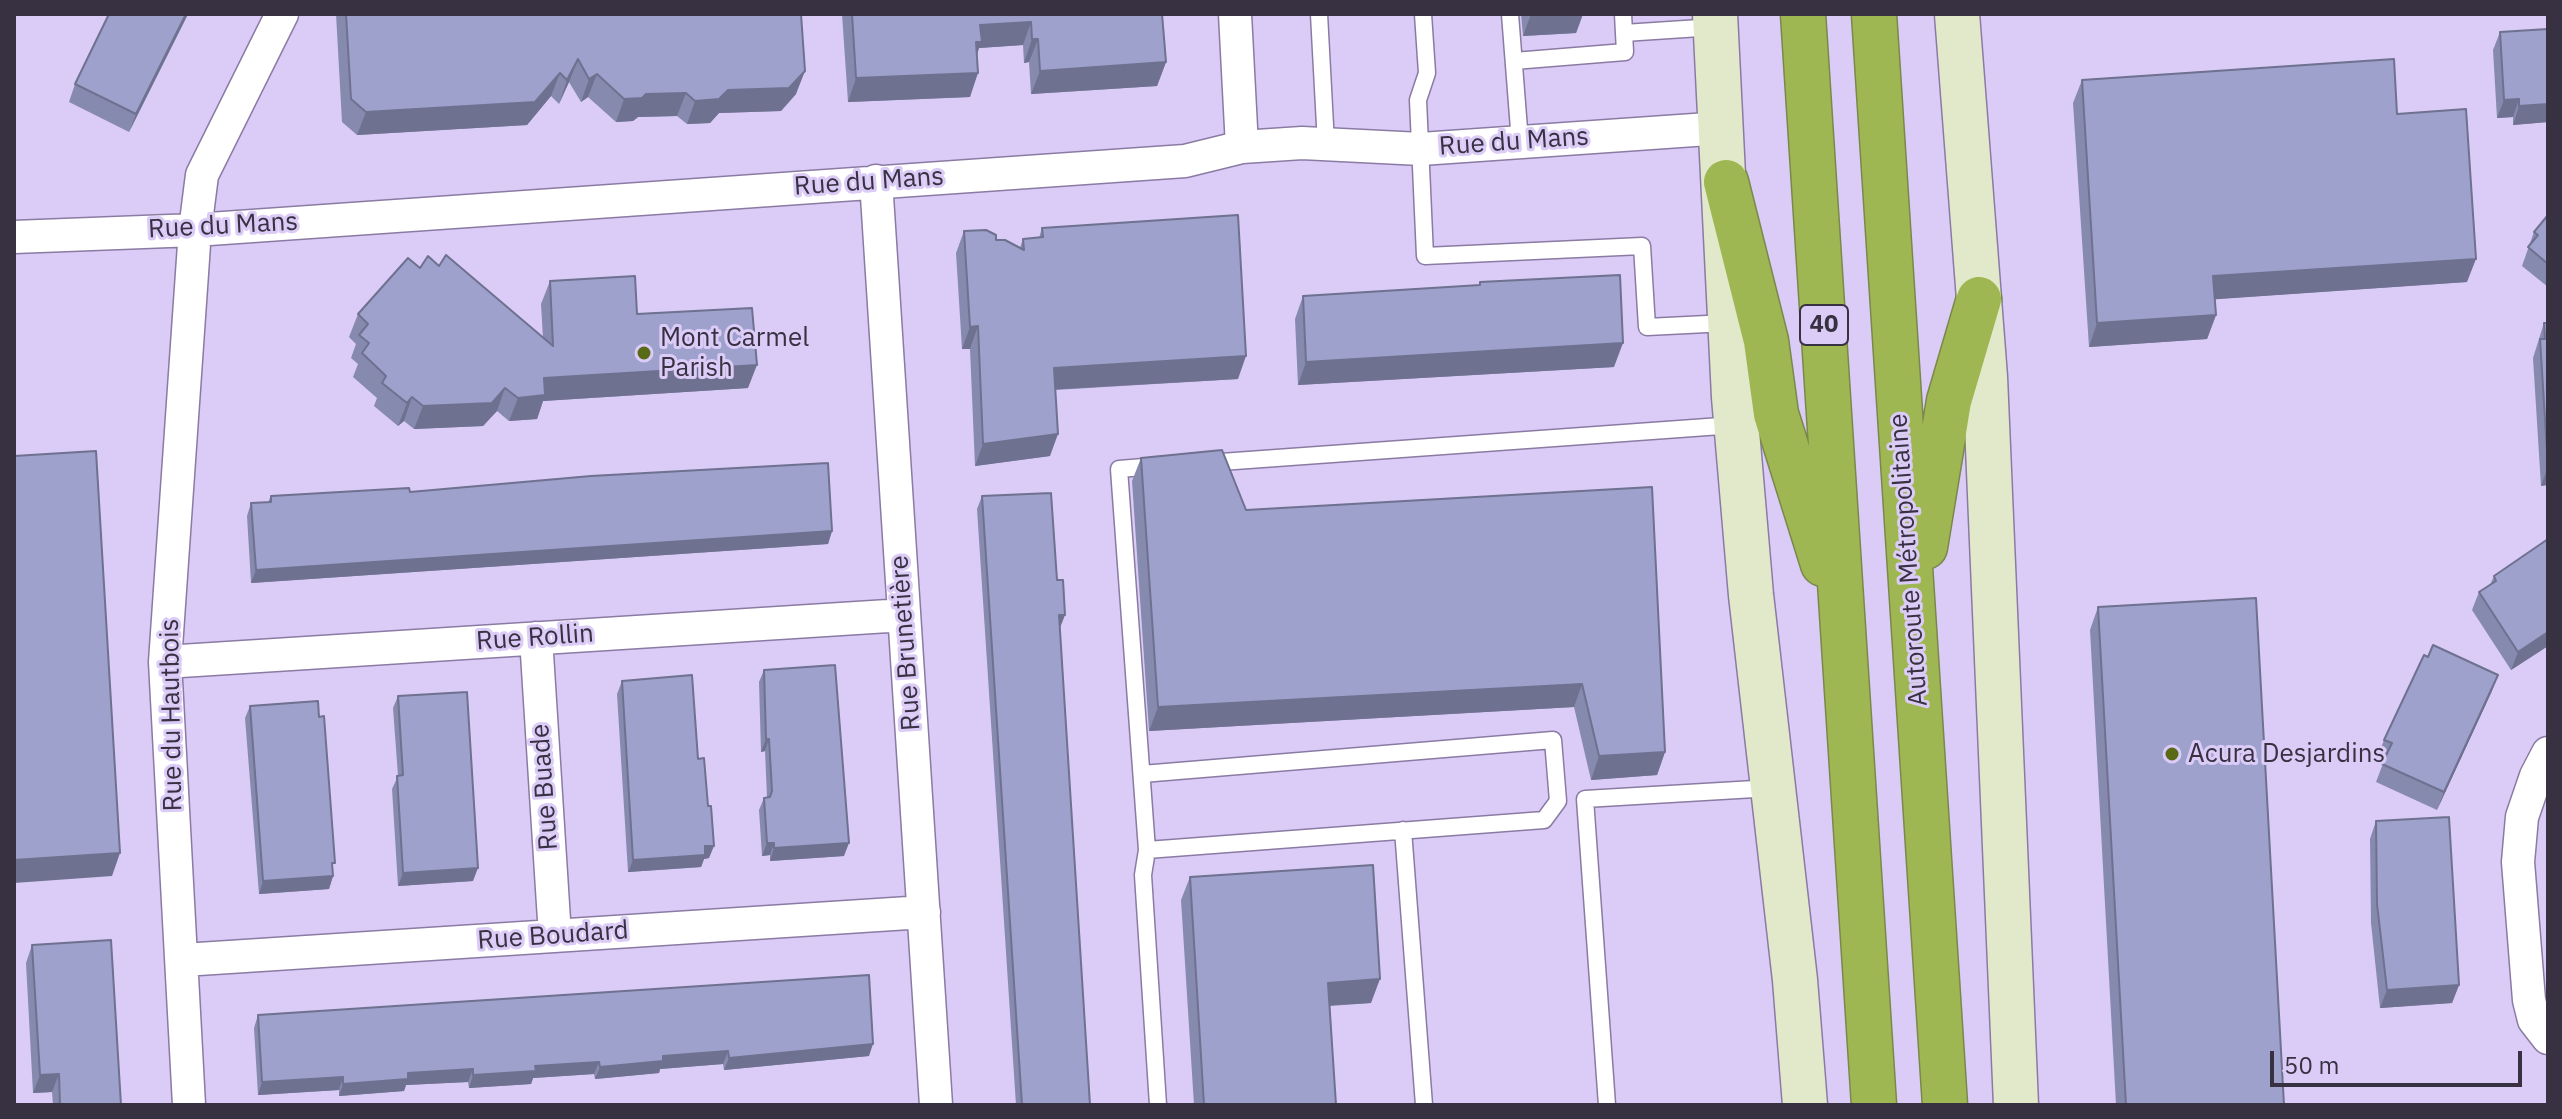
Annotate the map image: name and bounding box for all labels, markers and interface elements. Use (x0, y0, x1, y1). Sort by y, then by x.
street label: Rue du Mans (1438, 121, 1590, 163)
street label: Rue du Mans (793, 161, 945, 203)
street label: Rue du Mans (147, 206, 299, 246)
road number: 40 (1800, 305, 1848, 345)
place label: Mont Carmel Parish (660, 322, 809, 384)
marker: Mont Carmel Parish (635, 344, 653, 362)
street label: Autoroute Métropolitaine (1883, 413, 1935, 707)
street label: Rue Brunetière (884, 554, 928, 732)
street label: Rue du Hautbois (155, 618, 189, 812)
street label: Rue Rollin (475, 618, 595, 658)
street label: Rue Buade (525, 723, 565, 851)
place label: Acura Desjardins (2188, 738, 2385, 770)
marker: Acura Desjardins (2163, 745, 2181, 763)
street label: Rue Boudard (476, 915, 630, 957)
scale bar (2274, 1035, 2526, 1085)
text: 50 m (2284, 1049, 2339, 1081)

